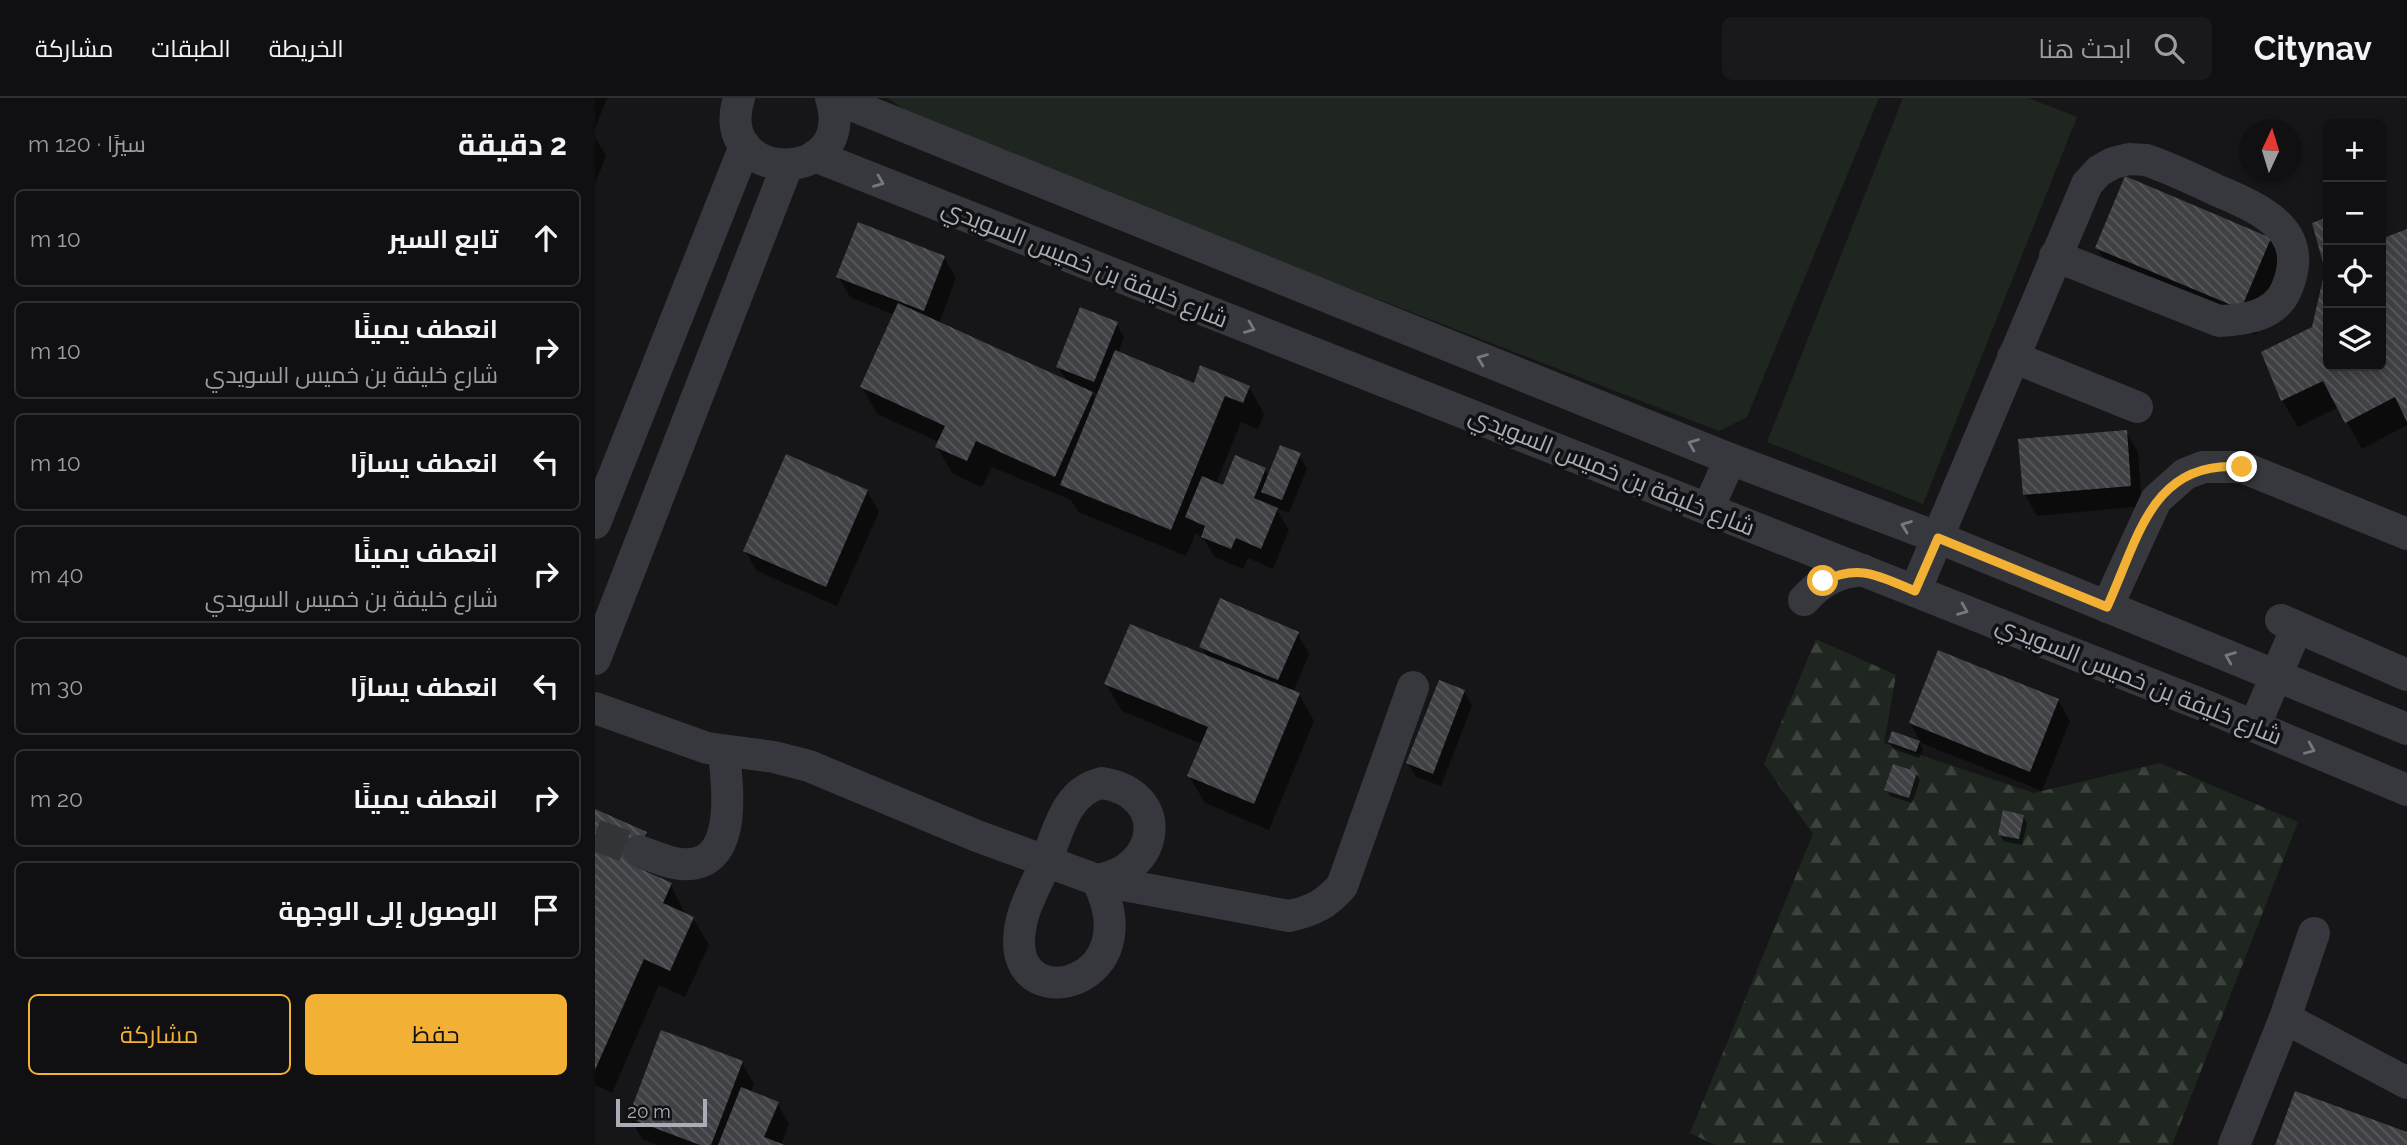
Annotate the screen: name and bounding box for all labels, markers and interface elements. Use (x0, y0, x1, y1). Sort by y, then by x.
search box (1722, 17, 2212, 80)
icon: search (2150, 29, 2188, 67)
text: Citynav (2254, 29, 2372, 68)
text: مشاركة (35, 34, 113, 63)
text: الطبقات (151, 34, 231, 63)
text: الخريطة (269, 34, 344, 63)
text: ابحث هنا (2038, 34, 2132, 64)
north arrow (2239, 119, 2302, 182)
map controls (2323, 119, 2386, 371)
button: + (2323, 119, 2386, 182)
text: 2 دقيقة (458, 127, 567, 162)
text: سيرًا · 120 m (28, 130, 146, 157)
one-way arrow (872, 173, 884, 187)
button: − (2323, 182, 2386, 245)
street label: شارع خليفة بن خميس السويدي (936, 192, 1232, 337)
icon: ahead (527, 219, 565, 257)
text: تابع السير (388, 224, 498, 254)
text: 10 m (30, 225, 81, 252)
button: locate (2323, 245, 2386, 308)
button: layers (2323, 308, 2386, 371)
text: انعطف يمينًا (353, 314, 498, 344)
one-way arrow (1243, 320, 1255, 334)
icon: right (527, 331, 565, 369)
text: 10 m (30, 337, 81, 364)
one-way arrow (1477, 354, 1489, 368)
text: شارع خليفة بن خميس السويدي (205, 361, 498, 388)
street label: شارع خليفة بن خميس السويدي (1463, 400, 1759, 545)
one-way arrow (1688, 439, 1700, 453)
icon: left (527, 443, 565, 481)
text: انعطف يسارًا (350, 448, 498, 478)
text: 10 m (30, 449, 81, 476)
route end (2226, 451, 2257, 482)
one-way arrow (1900, 520, 1912, 534)
text: انعطف يمينًا (353, 538, 498, 568)
icon: right (527, 555, 565, 593)
text: 40 m (30, 561, 84, 588)
route start (1807, 565, 1838, 596)
text: شارع خليفة بن خميس السويدي (205, 585, 498, 612)
one-way arrow (1956, 601, 1968, 615)
street label: شارع خليفة بن خميس السويدي (1990, 609, 2286, 754)
one-way arrow (2225, 651, 2237, 665)
icon: left (527, 667, 565, 705)
text: انعطف يسارًا (350, 672, 498, 702)
text: 30 m (30, 673, 83, 700)
one-way arrow (2303, 741, 2316, 755)
icon: right (527, 779, 565, 817)
text: انعطف يمينًا (353, 784, 498, 814)
text: 20 m (30, 785, 83, 812)
icon: arrive (527, 891, 565, 929)
text: الوصول إلى الوجهة (278, 896, 498, 926)
button: مشاركة (28, 994, 291, 1075)
button: حفظ (305, 994, 567, 1075)
scale bar (616, 1096, 707, 1128)
text: 20 m (627, 1100, 671, 1122)

